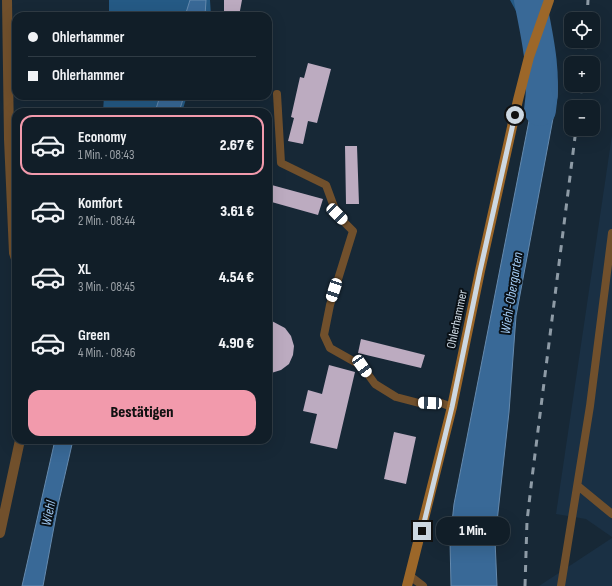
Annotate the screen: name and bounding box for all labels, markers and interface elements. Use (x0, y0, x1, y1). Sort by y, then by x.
map controls (564, 12, 600, 136)
button: locate (564, 12, 600, 48)
text: Ohlerhammer (52, 28, 124, 47)
button: + (564, 56, 600, 92)
text: Ohlerhammer (52, 66, 124, 85)
button: − (564, 100, 600, 136)
route start (506, 106, 524, 124)
icon: car (30, 127, 66, 163)
text: Economy (78, 128, 127, 147)
text: 2.67 € (220, 136, 254, 155)
text: 1 Min. · 08:43 (78, 147, 134, 163)
icon: car (30, 193, 66, 229)
text: Komfort (78, 194, 122, 213)
car (324, 201, 350, 227)
text: 3.61 € (220, 202, 254, 221)
text: 2 Min. · 08:44 (78, 213, 135, 229)
water label: Wiehl-Obergarten (497, 251, 526, 335)
icon: car (30, 259, 66, 295)
text: XL (78, 260, 91, 279)
text: 4.54 € (219, 268, 254, 287)
car (325, 277, 343, 303)
text: 3 Min. · 08:45 (78, 279, 135, 295)
street label: Ohlerhammer (443, 288, 471, 350)
icon: car (30, 325, 66, 361)
text: Green (78, 326, 110, 345)
text: 4.90 € (218, 334, 254, 353)
text: 4 Min. · 08:46 (78, 345, 135, 361)
car (350, 353, 374, 379)
button: Bestätigen (28, 390, 256, 436)
car (418, 397, 442, 409)
water label: Wiehl (38, 499, 60, 527)
callout: 1 Min. (436, 517, 510, 545)
route end (413, 522, 431, 540)
text: 1 Min. (459, 523, 487, 539)

